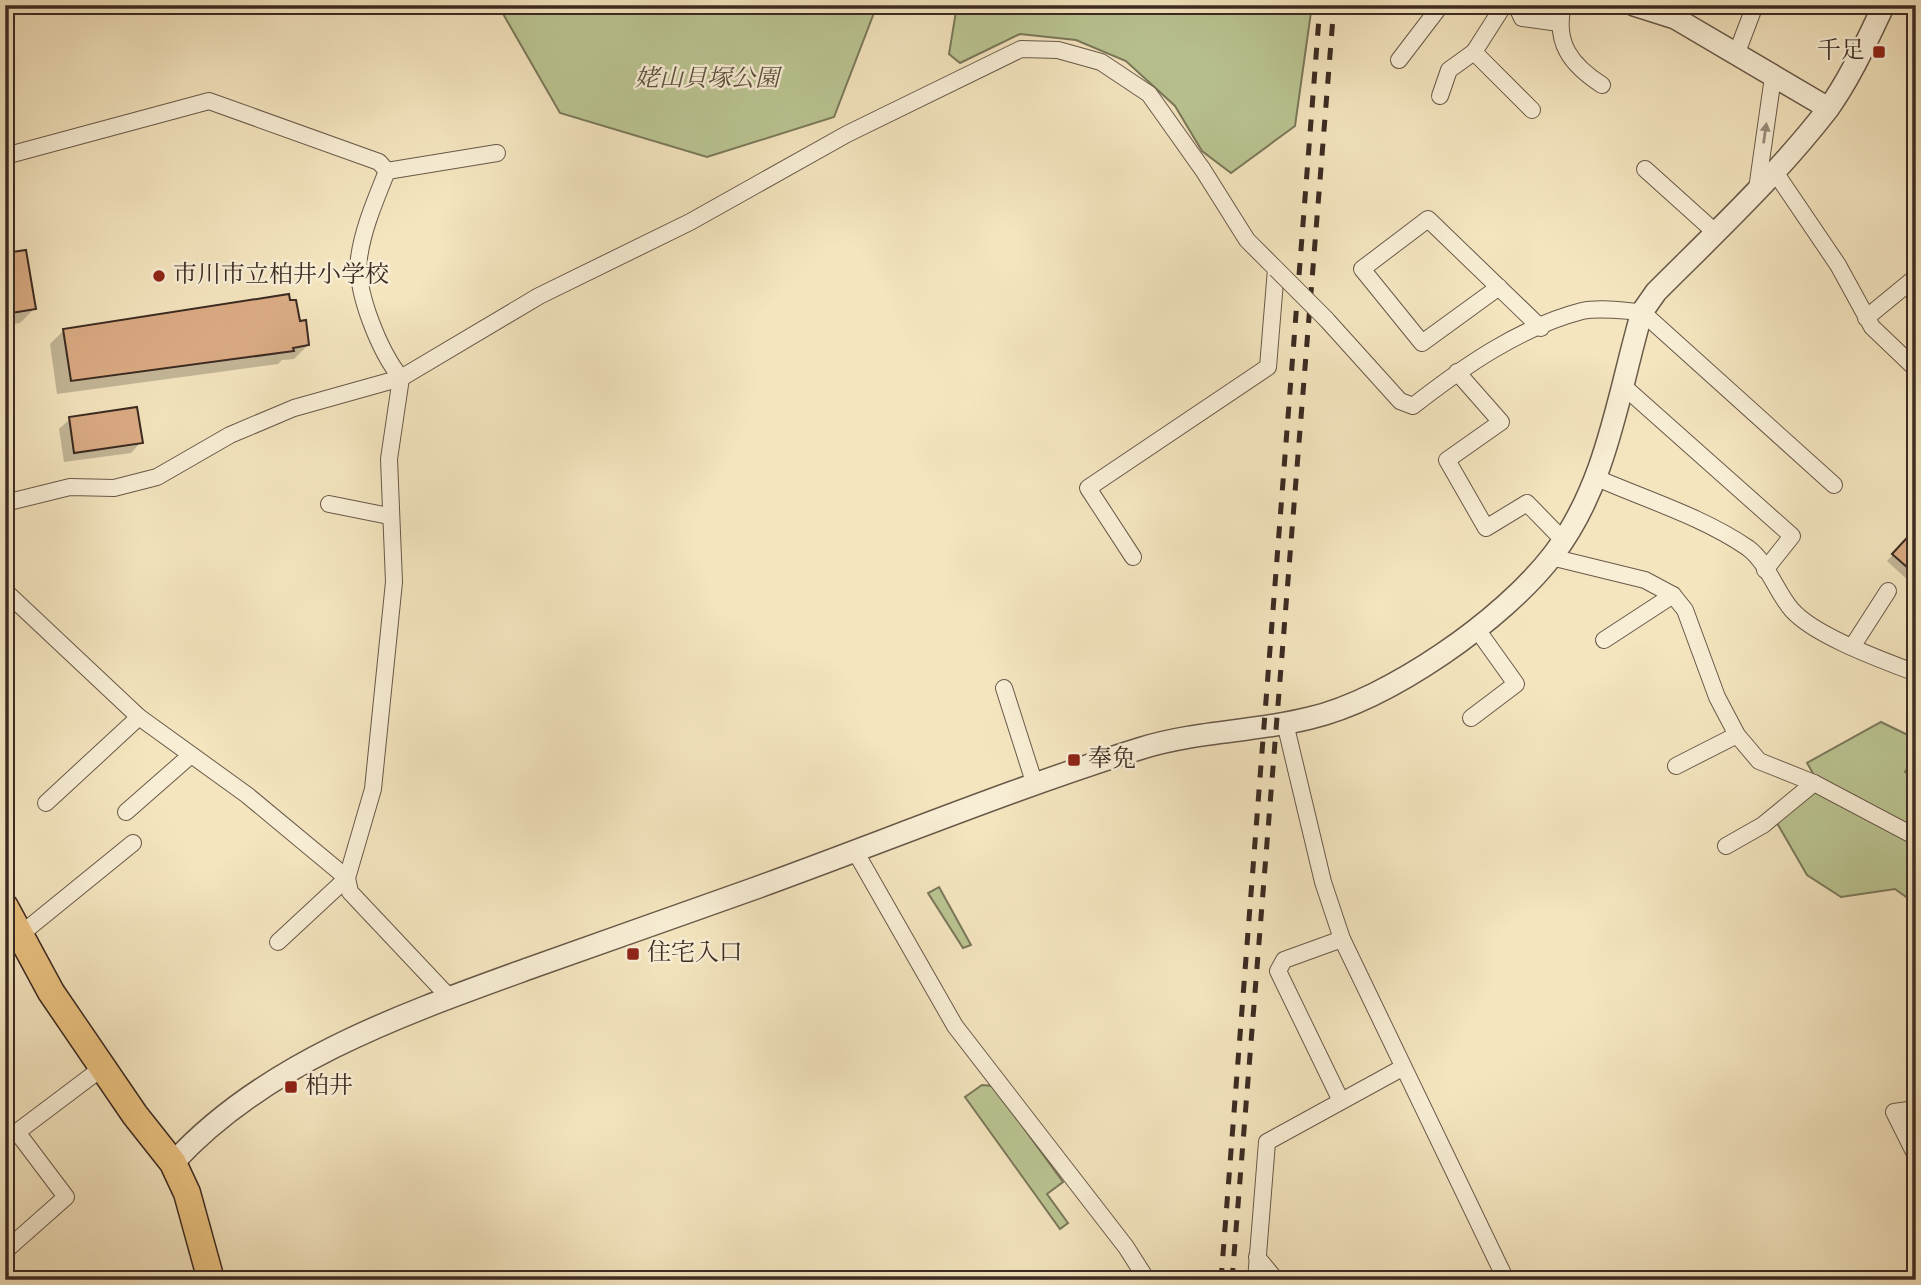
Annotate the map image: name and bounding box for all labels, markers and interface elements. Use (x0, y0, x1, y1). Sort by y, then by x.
place label: 千足 (1817, 37, 1865, 64)
marker: 千足 (1871, 44, 1887, 60)
park label: 姥山貝塚公園 (635, 65, 783, 92)
one-way arrow (1760, 121, 1771, 143)
place label: 市川市立柏井小学校 (173, 261, 389, 288)
marker: 市川市立柏井小学校 (151, 268, 167, 284)
place label: 奉免 (1088, 745, 1136, 772)
marker: 奉免 (1066, 752, 1082, 768)
place label: 住宅入口 (647, 939, 743, 966)
marker: 住宅入口 (625, 946, 641, 962)
place label: 柏井 (305, 1072, 353, 1099)
marker: 柏井 (283, 1079, 299, 1095)

